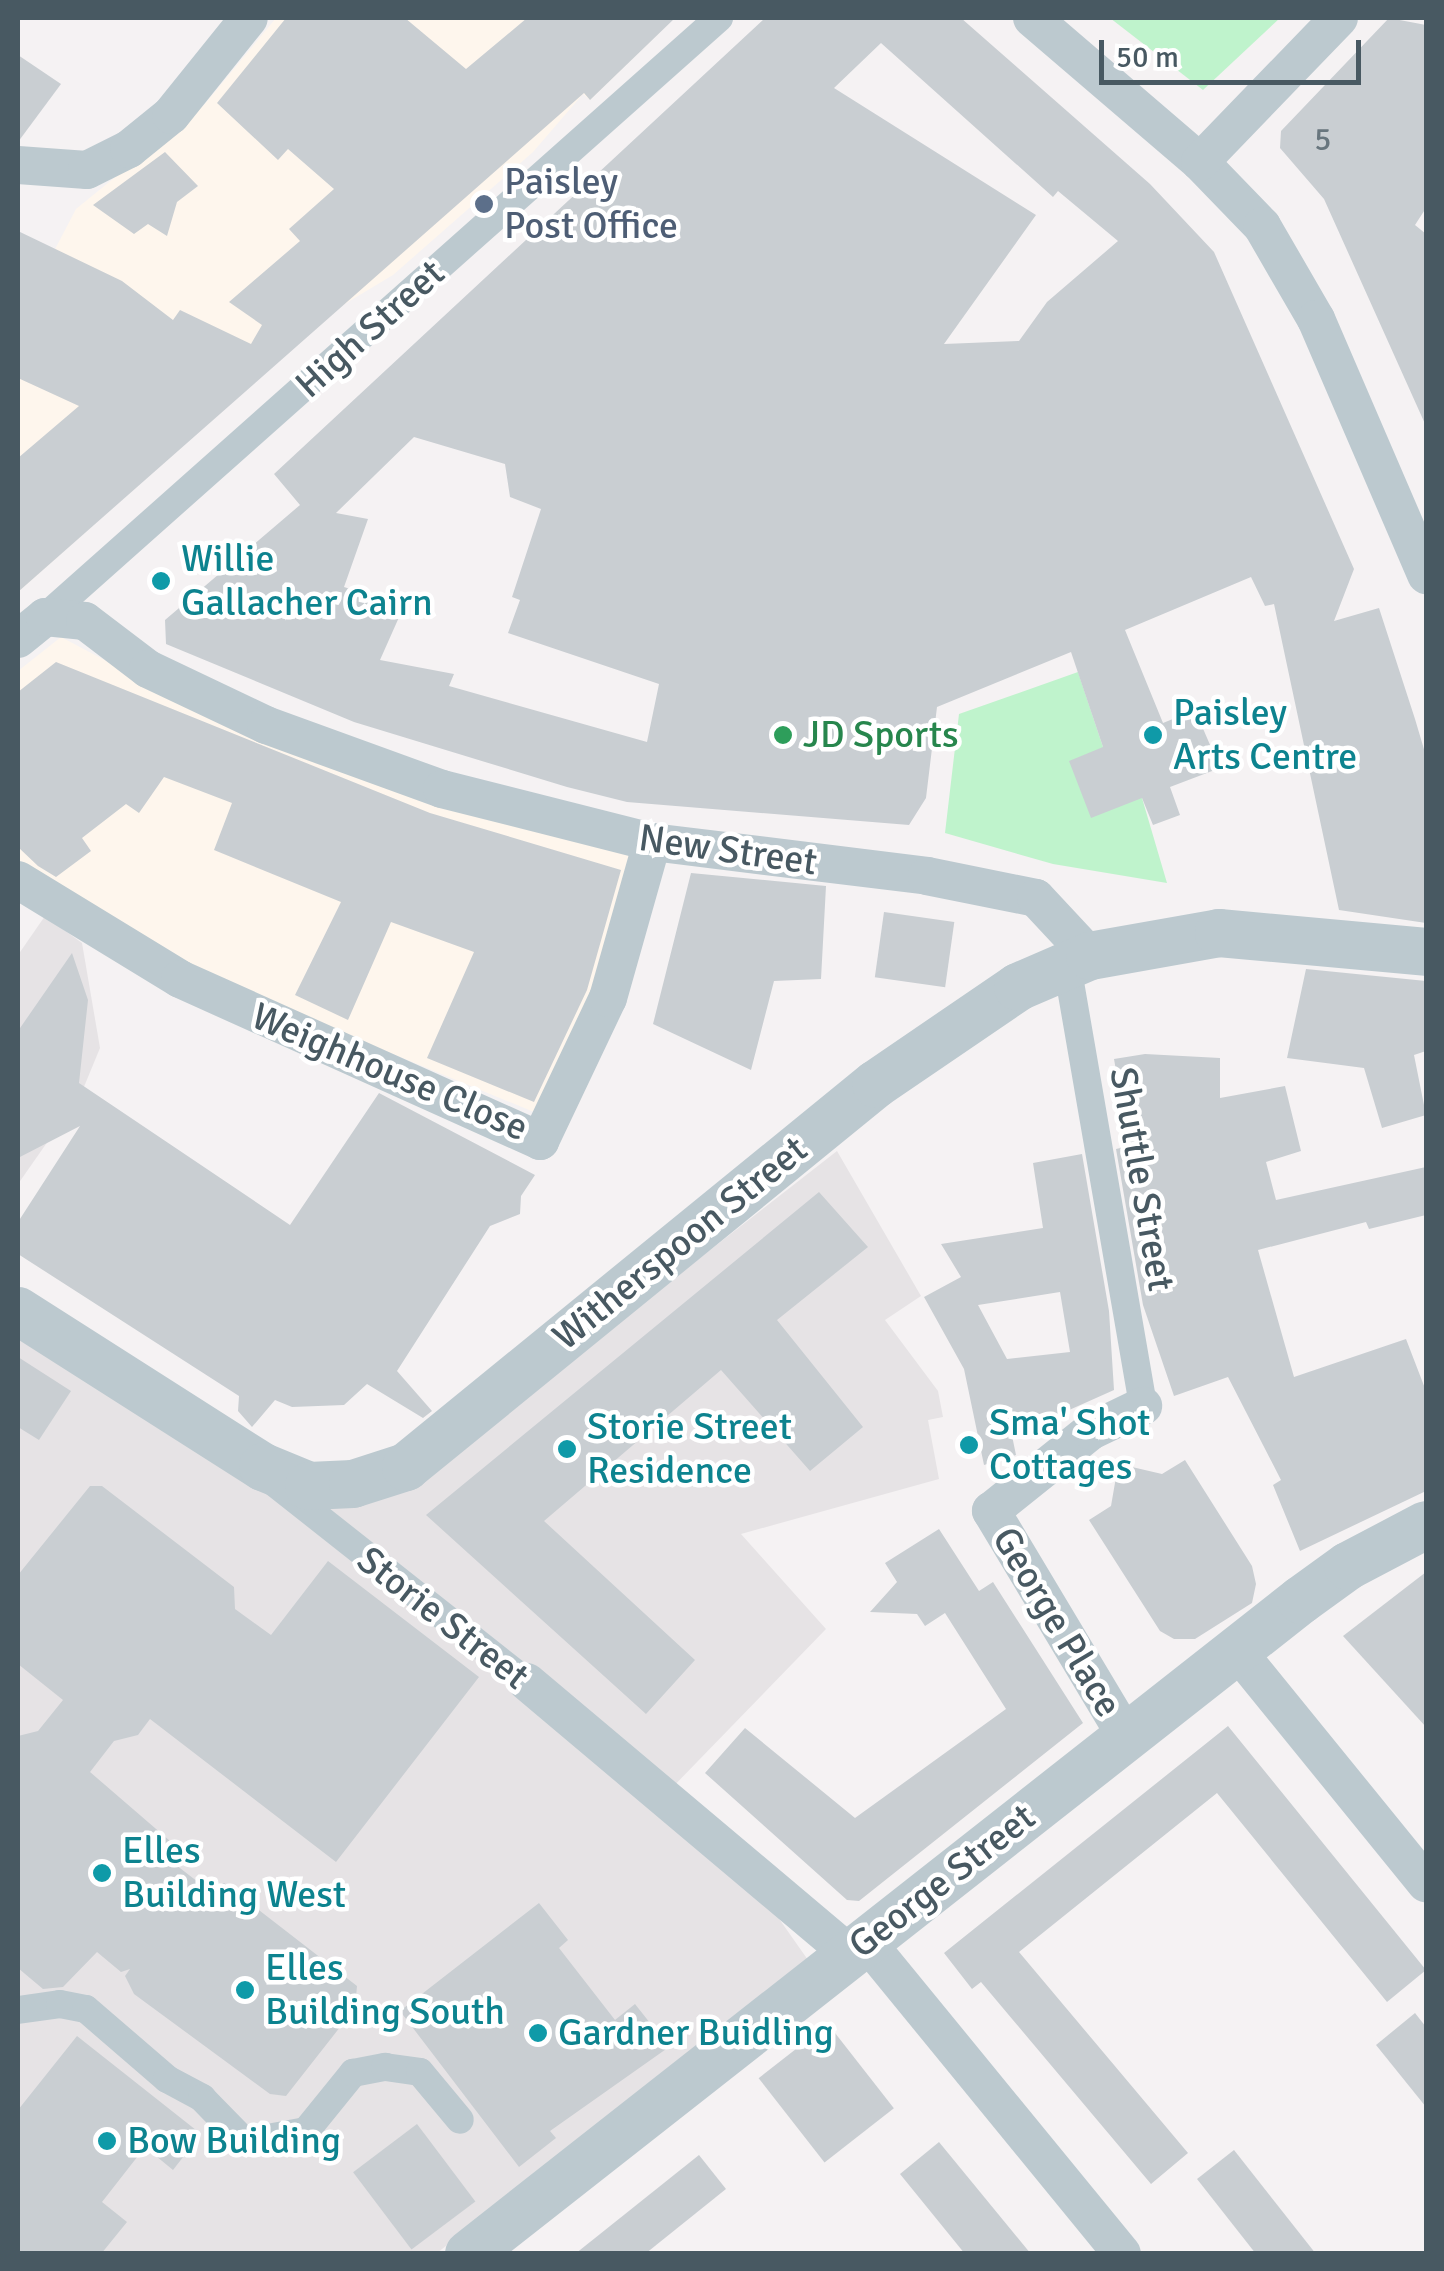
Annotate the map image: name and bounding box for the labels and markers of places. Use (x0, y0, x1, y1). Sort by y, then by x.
place label: Paisley Post Office (504, 159, 678, 248)
marker: Paisley Post Office (473, 193, 495, 215)
place label: Willie Gallacher Cairn (181, 536, 433, 626)
marker: Willie Gallacher Cairn (150, 570, 172, 592)
place label: Paisley Arts Centre (1173, 690, 1357, 779)
place label: JD Sports (803, 712, 959, 758)
marker: JD Sports (772, 724, 794, 746)
marker: Paisley Arts Centre (1142, 724, 1164, 746)
place label: Sma' Shot Cottages (989, 1400, 1150, 1490)
place label: Storie Street Residence (587, 1404, 792, 1494)
marker: Sma' Shot Cottages (958, 1434, 980, 1456)
marker: Storie Street Residence (556, 1438, 578, 1460)
place label: Elles Building West (122, 1828, 346, 1918)
marker: Elles Building West (91, 1862, 113, 1884)
place label: Elles Building South (265, 1945, 505, 2035)
marker: Elles Building South (234, 1979, 256, 2001)
place label: Gardner Buidling (558, 2010, 834, 2056)
marker: Gardner Buidling (527, 2022, 549, 2044)
place label: Bow Building (127, 2118, 341, 2164)
marker: Bow Building (96, 2130, 118, 2152)

